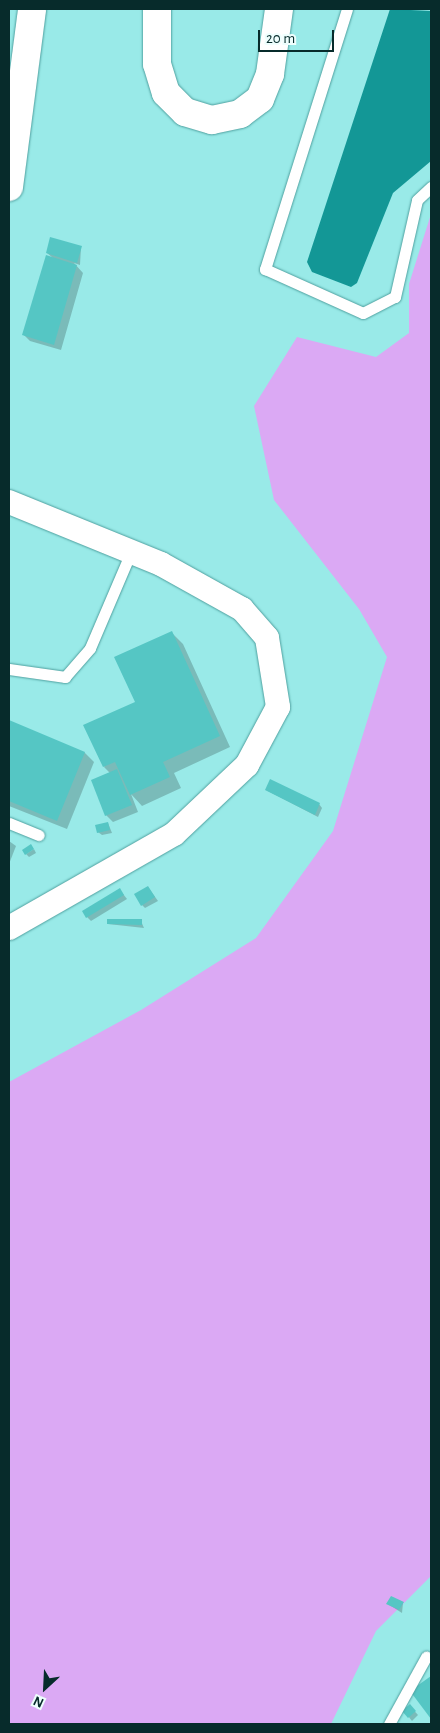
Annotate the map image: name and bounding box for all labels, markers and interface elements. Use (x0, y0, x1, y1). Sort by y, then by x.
scale bar (260, 20, 336, 52)
text: 20 m (266, 31, 295, 46)
north arrow (20, 1663, 70, 1713)
text: N (31, 1693, 46, 1710)

